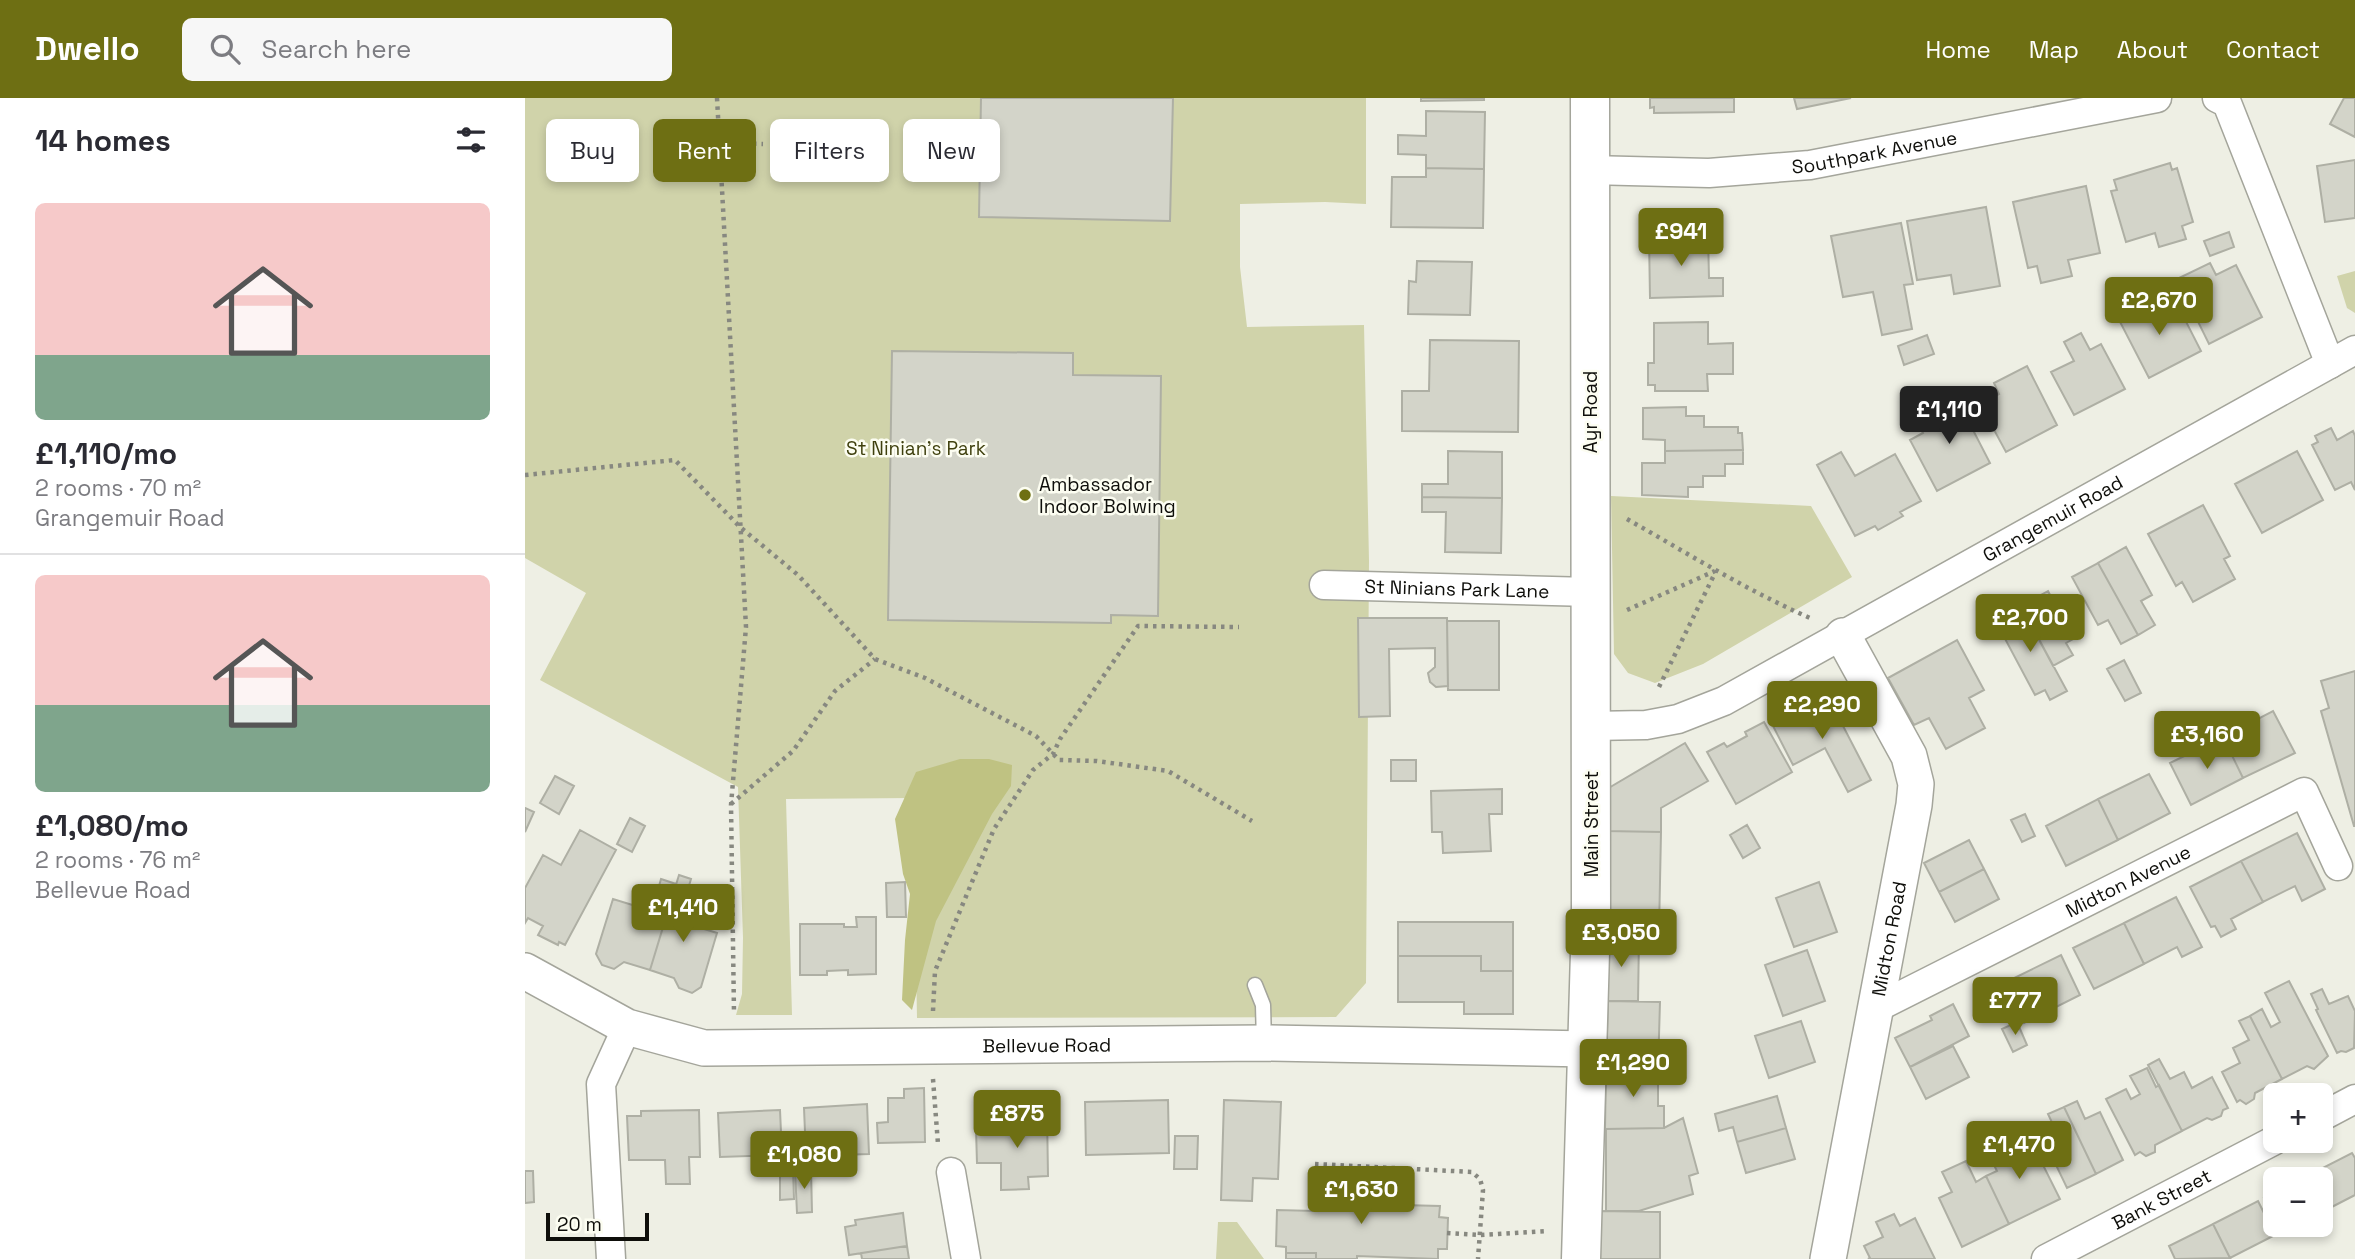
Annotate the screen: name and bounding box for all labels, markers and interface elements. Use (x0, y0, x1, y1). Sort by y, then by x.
search box (182, 18, 672, 81)
text: Dwello (35, 28, 140, 70)
icon: search (206, 30, 244, 68)
text: Search here (262, 32, 411, 66)
text: Home (1925, 34, 1991, 65)
text: Map (2029, 34, 2079, 65)
text: About (2117, 34, 2188, 65)
text: Contact (2226, 34, 2320, 65)
chip: Buy (546, 119, 639, 182)
chip: Rent (653, 119, 756, 182)
chip: Filters (770, 119, 889, 182)
chip: New (903, 119, 1000, 182)
text: 14 homes (35, 121, 171, 160)
icon: filters (452, 121, 490, 159)
street label: Southpark Avenue (1791, 125, 1959, 179)
pin: £941 (1640, 208, 1722, 268)
text: £941 (1654, 216, 1708, 246)
icon: home (200, 248, 326, 374)
pin: £2,670 (2102, 278, 2216, 337)
text: £2,670 (2121, 285, 2197, 315)
street label: Ayr Road (1578, 371, 1603, 453)
pin: £1,110 (1892, 386, 2006, 446)
text: £1,110 (1916, 394, 1982, 424)
text: £1,110/mo (35, 434, 177, 473)
park label: St Ninian's Park (846, 436, 986, 461)
street label: Grangemuir Road (1978, 470, 2127, 568)
place label: Ambassador Indoor Bolwing (1039, 472, 1176, 519)
text: 2 rooms · 70 m² (35, 473, 201, 503)
marker: Ambassador Indoor Bolwing (1017, 487, 1033, 503)
text: Grangemuir Road (35, 503, 225, 533)
street label: St Ninians Park Lane (1364, 574, 1550, 604)
pin: £2,700 (1973, 594, 2087, 654)
text: £2,700 (1992, 602, 2068, 632)
icon: home (200, 620, 326, 746)
pin: £2,290 (1765, 682, 1879, 741)
text: £2,290 (1783, 689, 1861, 719)
pin: £3,160 (2150, 712, 2264, 771)
text: £3,160 (2170, 719, 2244, 749)
street label: Main Street (1579, 771, 1604, 877)
text: £1,080/mo (35, 806, 189, 845)
street label: Midton Avenue (2061, 839, 2195, 923)
text: 2 rooms · 76 m² (35, 845, 200, 875)
text: Bellevue Road (35, 875, 191, 905)
street label: Midton Road (1866, 879, 1912, 998)
pin: £1,410 (626, 884, 740, 944)
text: £1,410 (648, 892, 718, 922)
pin: £3,050 (1564, 910, 1678, 969)
text: £3,050 (1582, 917, 1660, 947)
pin: £777 (1974, 978, 2056, 1037)
text: £777 (1989, 985, 2041, 1015)
street label: Bellevue Road (982, 1032, 1111, 1059)
pin: £1,290 (1576, 1040, 1690, 1099)
text: £1,290 (1596, 1047, 1670, 1077)
map controls (2263, 1083, 2333, 1237)
button: + (2263, 1083, 2333, 1153)
pin: £875 (976, 1090, 1058, 1150)
text: £875 (990, 1098, 1044, 1128)
pin: £1,470 (1962, 1122, 2076, 1181)
text: £1,470 (1982, 1129, 2056, 1159)
pin: £1,080 (747, 1132, 861, 1191)
text: £1,080 (766, 1139, 842, 1169)
street label: Bank Street (2108, 1163, 2215, 1236)
pin: £1,630 (1304, 1166, 1418, 1226)
button: − (2263, 1167, 2333, 1237)
text: £1,630 (1324, 1174, 1398, 1204)
scale bar (546, 1210, 649, 1242)
text: 20 m (557, 1212, 602, 1237)

